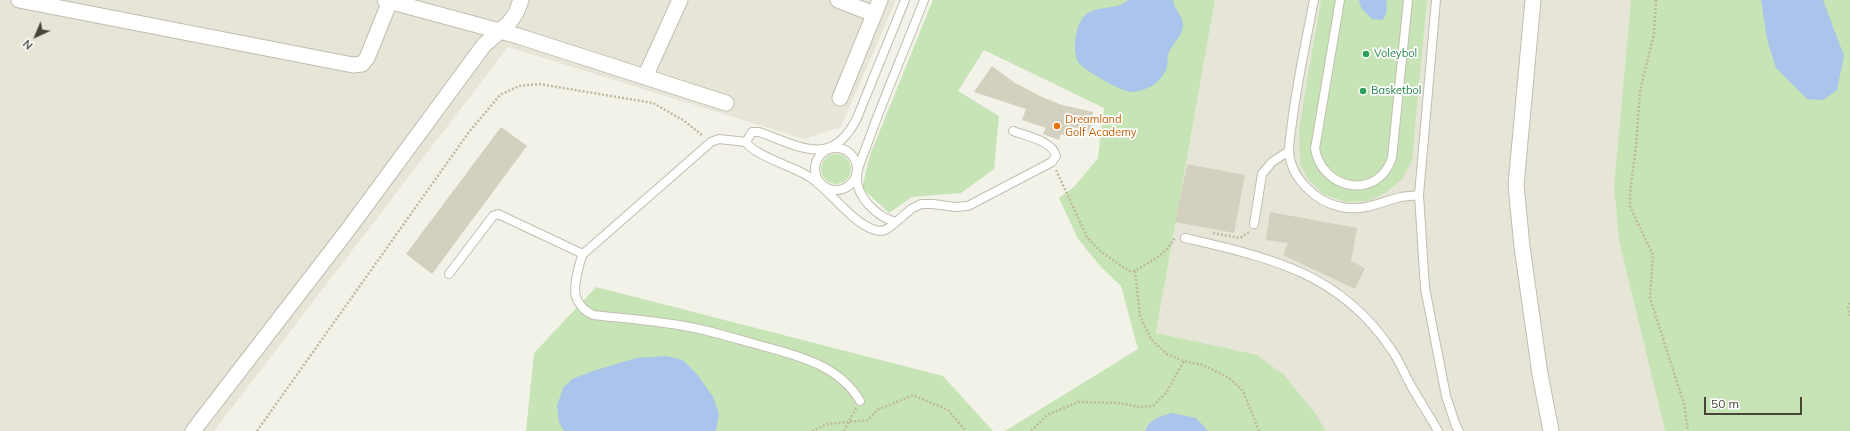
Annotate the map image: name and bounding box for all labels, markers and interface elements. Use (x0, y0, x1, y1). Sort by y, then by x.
north arrow (16, 16, 56, 56)
text: N (20, 37, 36, 53)
place label: Voleybol (1374, 47, 1417, 61)
marker: Voleybol (1361, 49, 1371, 59)
place label: Basketbol (1371, 84, 1421, 98)
marker: Basketbol (1358, 86, 1368, 96)
place label: Dreamland Golf Academy (1065, 113, 1137, 139)
marker: Dreamland Golf Academy (1052, 121, 1062, 131)
scale bar (1706, 389, 1804, 415)
text: 50 m (1711, 396, 1739, 411)

